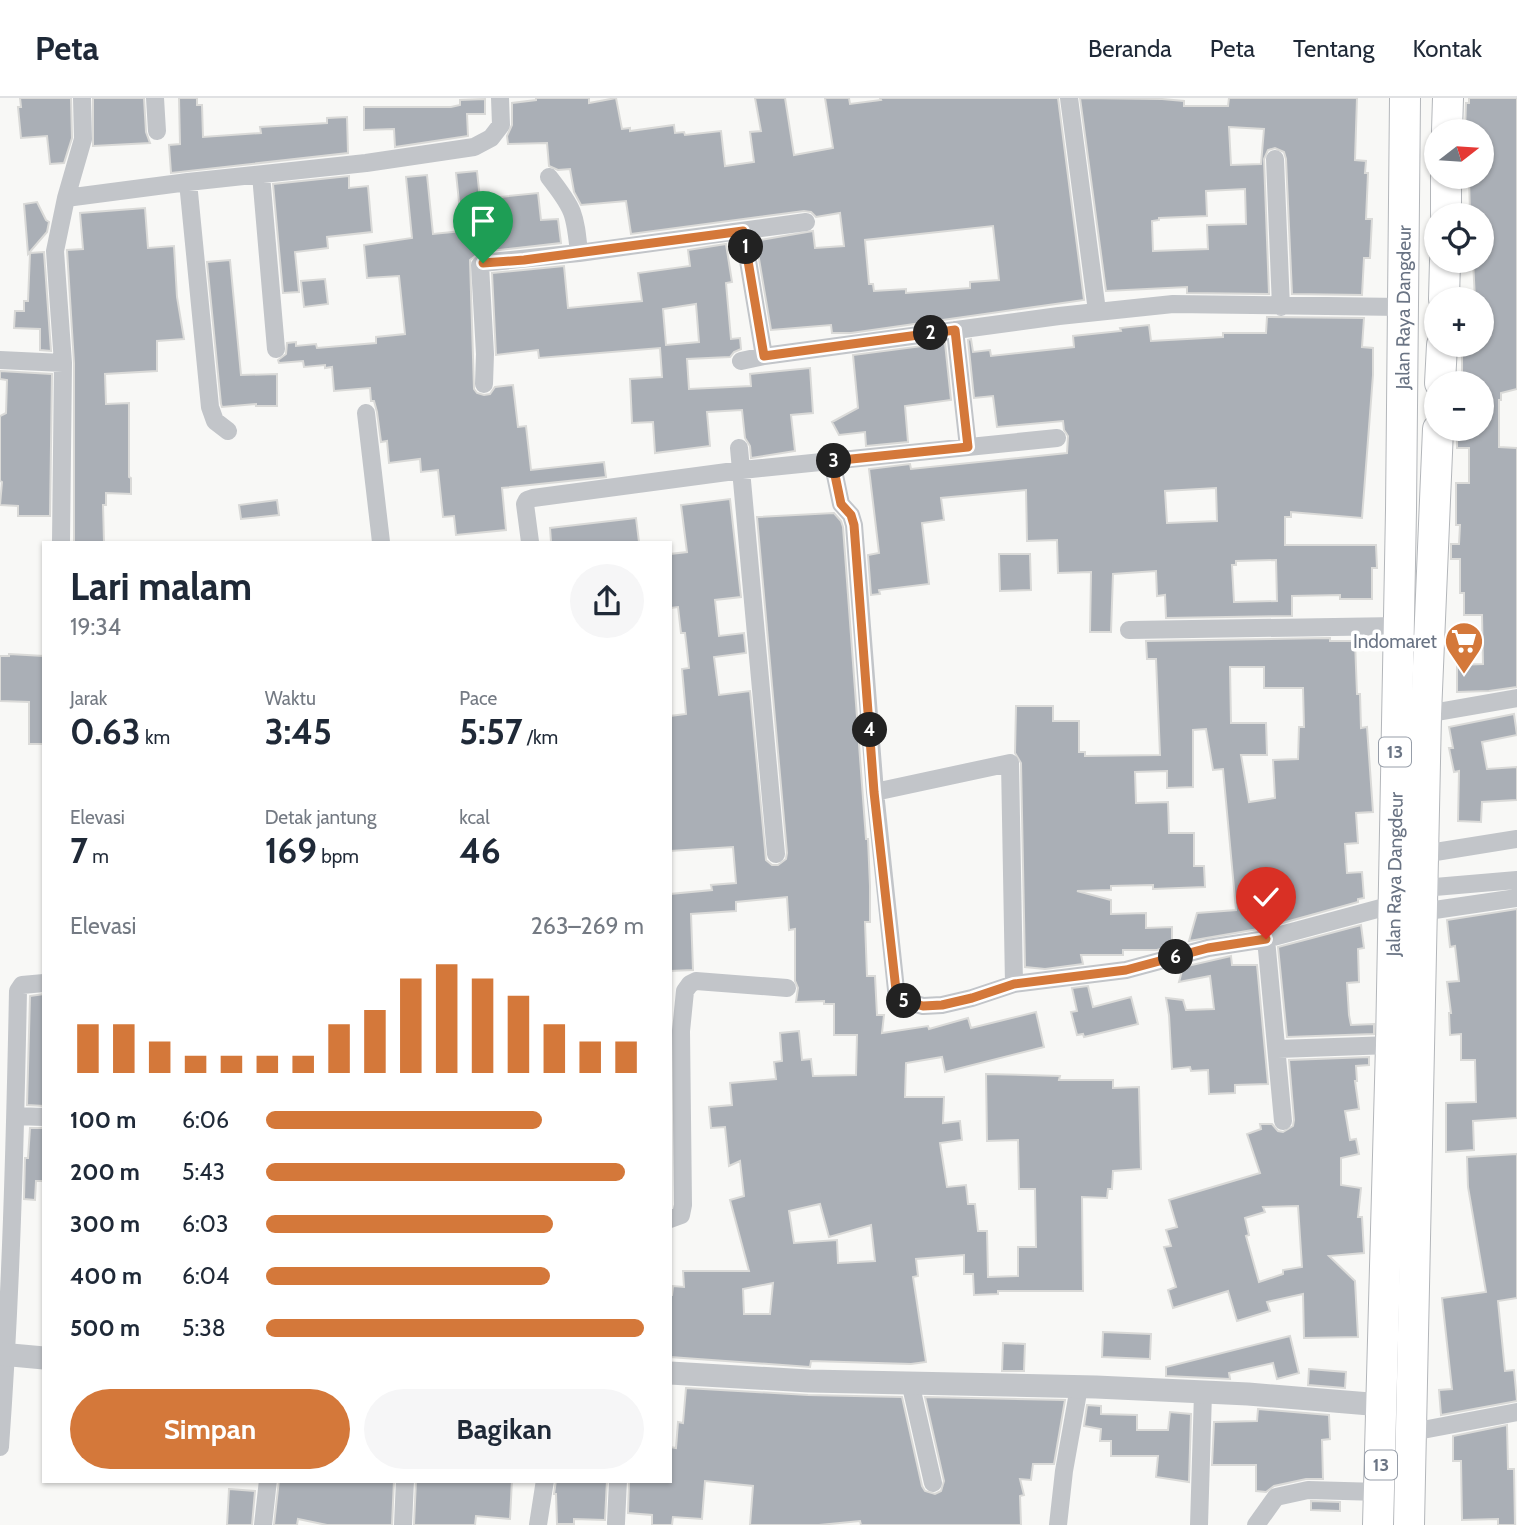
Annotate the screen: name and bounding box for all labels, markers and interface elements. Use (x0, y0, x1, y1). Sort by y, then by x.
text: Peta (35, 28, 99, 68)
text: Beranda (1088, 34, 1172, 63)
text: Peta (1210, 34, 1255, 63)
text: Tentang (1293, 34, 1374, 63)
text: Kontak (1412, 34, 1482, 63)
north arrow (1424, 119, 1494, 189)
map controls (1424, 119, 1494, 441)
pin (453, 191, 513, 263)
icon: arrive (464, 202, 502, 240)
button: locate (1424, 203, 1494, 273)
street label: Jalan Raya Dangdeur (1391, 225, 1415, 391)
pin: 1 (728, 230, 764, 264)
text: 1 (742, 235, 749, 258)
button: + (1424, 287, 1494, 357)
pin: 2 (914, 316, 948, 350)
text: 2 (925, 321, 936, 344)
button: − (1424, 371, 1494, 441)
pin: 3 (816, 444, 852, 478)
text: 3 (828, 449, 839, 472)
text: Lari malam (70, 563, 252, 610)
button: share (570, 564, 644, 638)
text: 19:34 (70, 613, 121, 641)
supermarket icon: Indomaret (1443, 620, 1485, 675)
place label: Indomaret (1353, 630, 1438, 653)
text: Jarak (70, 687, 107, 710)
text: Waktu (265, 687, 316, 710)
text: Pace (459, 687, 497, 710)
text: 0.63 (70, 710, 141, 753)
text: 3:45 (265, 710, 332, 753)
text: 5:57 (459, 710, 523, 753)
pin: 4 (852, 712, 888, 748)
text: 4 (864, 718, 875, 741)
text: km (141, 726, 170, 749)
text: /km (523, 726, 558, 749)
road number: 13 (1379, 738, 1411, 766)
street label: Jalan Raya Dangdeur (1381, 792, 1407, 958)
text: Elevasi (70, 806, 125, 829)
text: Detak jantung (265, 806, 376, 829)
text: kcal (459, 806, 490, 829)
text: 7 (70, 829, 88, 872)
text: 169 (265, 829, 317, 872)
text: 46 (459, 829, 501, 872)
text: m (88, 845, 109, 868)
text: bpm (317, 845, 359, 868)
pin (1236, 867, 1296, 939)
icon: check (1247, 878, 1285, 916)
text: Elevasi (70, 912, 136, 940)
text: 263–269 m (531, 912, 644, 940)
pin: 6 (1158, 940, 1194, 974)
text: 6 (1170, 945, 1181, 968)
pin: 5 (886, 984, 922, 1018)
text: 5 (898, 989, 909, 1012)
text: 100 m (70, 1106, 136, 1134)
text: 6:06 (182, 1106, 229, 1134)
text: 200 m (70, 1158, 140, 1186)
text: 5:43 (182, 1158, 225, 1186)
text: 300 m (70, 1210, 140, 1238)
text: 6:03 (182, 1210, 228, 1238)
text: 400 m (70, 1262, 142, 1290)
text: 6:04 (182, 1262, 229, 1290)
text: 500 m (70, 1314, 140, 1342)
text: 5:38 (182, 1314, 226, 1342)
button: Simpan (70, 1389, 350, 1469)
button: Bagikan (364, 1389, 644, 1469)
road number: 13 (1365, 1450, 1397, 1480)

